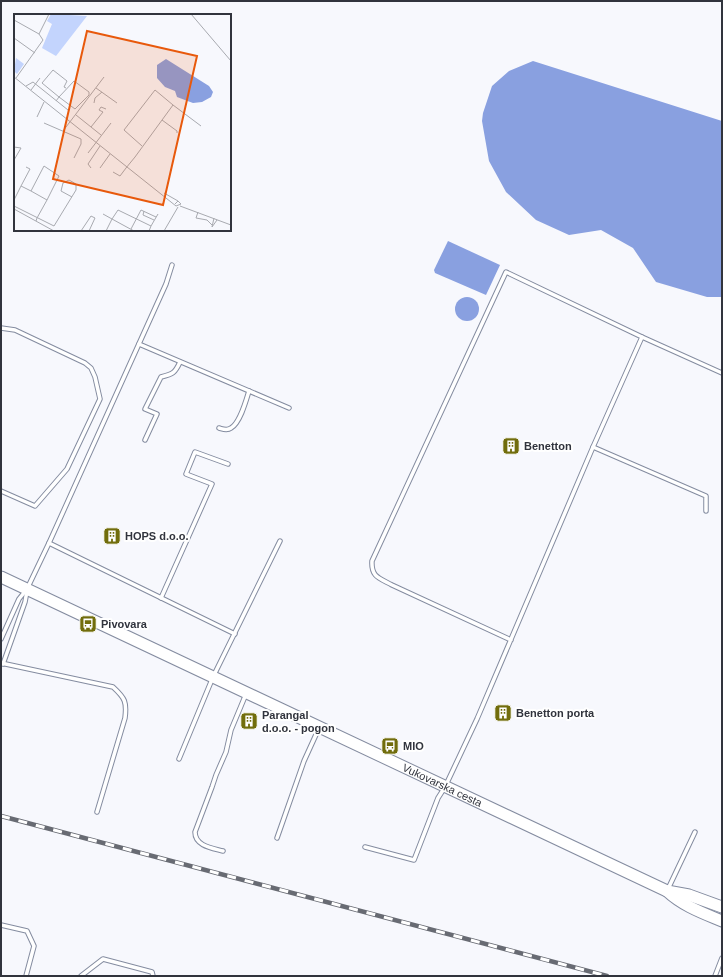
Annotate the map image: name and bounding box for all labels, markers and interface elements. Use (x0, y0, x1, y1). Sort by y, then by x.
inset map (14, 14, 231, 231)
building icon: Benetton (501, 436, 521, 456)
place label: Benetton (524, 440, 572, 452)
building icon: HOPS d.o.o. (102, 526, 122, 546)
place label: HOPS d.o.o. (125, 530, 189, 542)
bus stop icon: Pivovara (78, 614, 98, 634)
place label: Pivovara (101, 618, 148, 630)
building icon: Benetton porta (493, 703, 513, 723)
place label: Benetton porta (516, 707, 595, 719)
place label: Parangal d.o.o. - pogon (262, 709, 335, 734)
building icon: Parangal d.o.o. - pogon (239, 711, 259, 731)
bus stop icon: MIO (380, 736, 400, 756)
place label: MIO (403, 740, 424, 752)
street label: Vukovarska cesta (401, 761, 485, 809)

